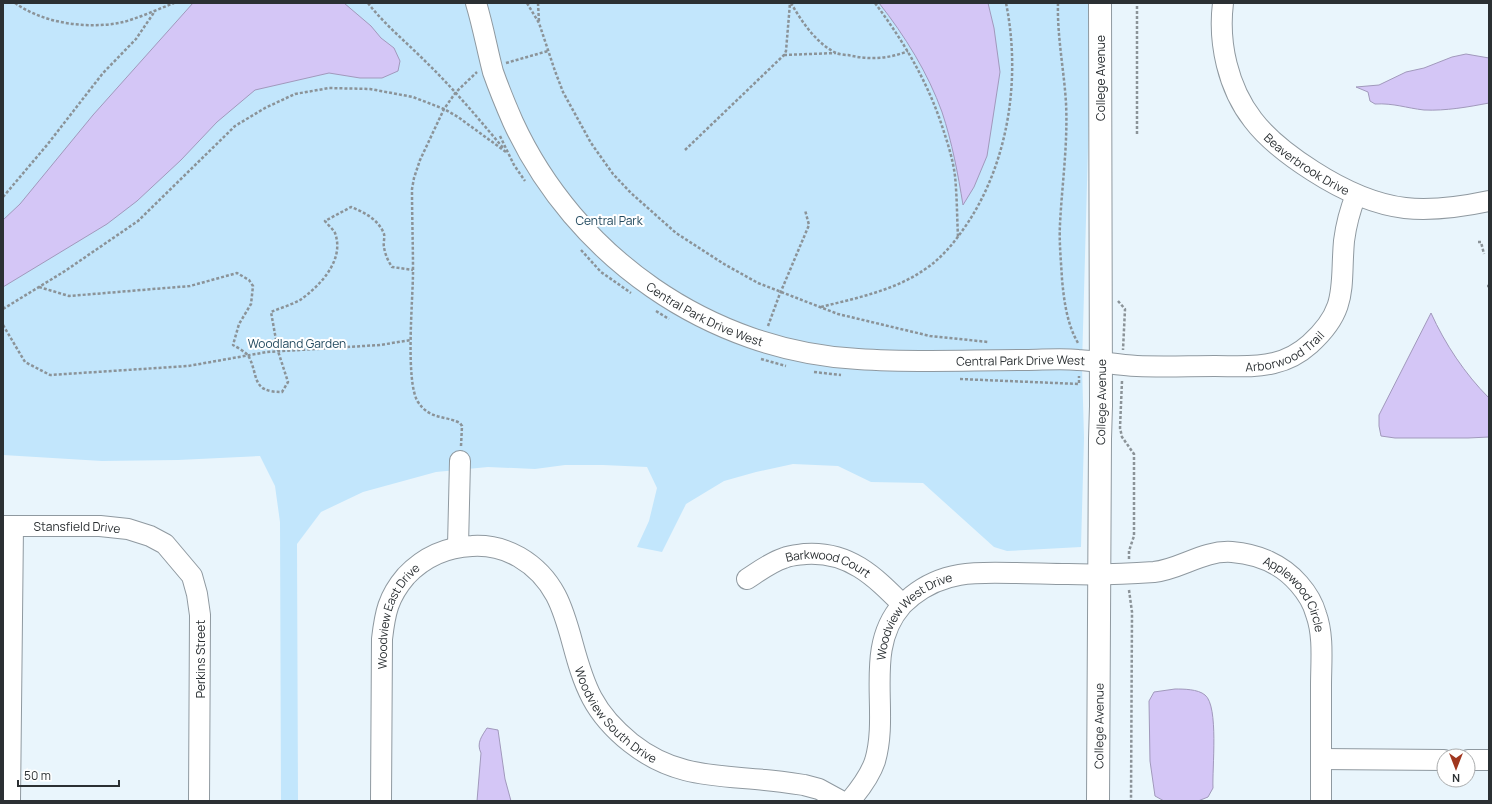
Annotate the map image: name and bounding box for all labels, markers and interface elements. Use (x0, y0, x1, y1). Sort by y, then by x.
street label: College Avenue (1092, 35, 1109, 121)
street label: Beaverbrook Drive (1261, 129, 1352, 199)
park label: Central Park (575, 212, 644, 229)
street label: Central Park Drive West (643, 278, 766, 350)
street label: Arborwood Trail (1245, 327, 1328, 375)
park label: Woodland Garden (248, 335, 346, 352)
street label: Central Park Drive West (956, 351, 1086, 369)
street label: College Avenue (1091, 359, 1110, 445)
street label: Stansfield Drive (33, 518, 121, 537)
street label: Barkwood Court (784, 545, 875, 581)
street label: Applewood Circle (1261, 552, 1329, 633)
street label: Woodview East Drive (373, 559, 423, 669)
street label: Woodview West Drive (872, 568, 954, 661)
street label: Perkins Street (192, 620, 209, 698)
street label: Woodview South Drive (571, 664, 660, 767)
street label: College Avenue (1090, 683, 1107, 769)
north arrow (1436, 748, 1476, 788)
scale bar (18, 762, 119, 788)
text: 50 m (24, 767, 51, 784)
text: N (1452, 771, 1460, 786)

